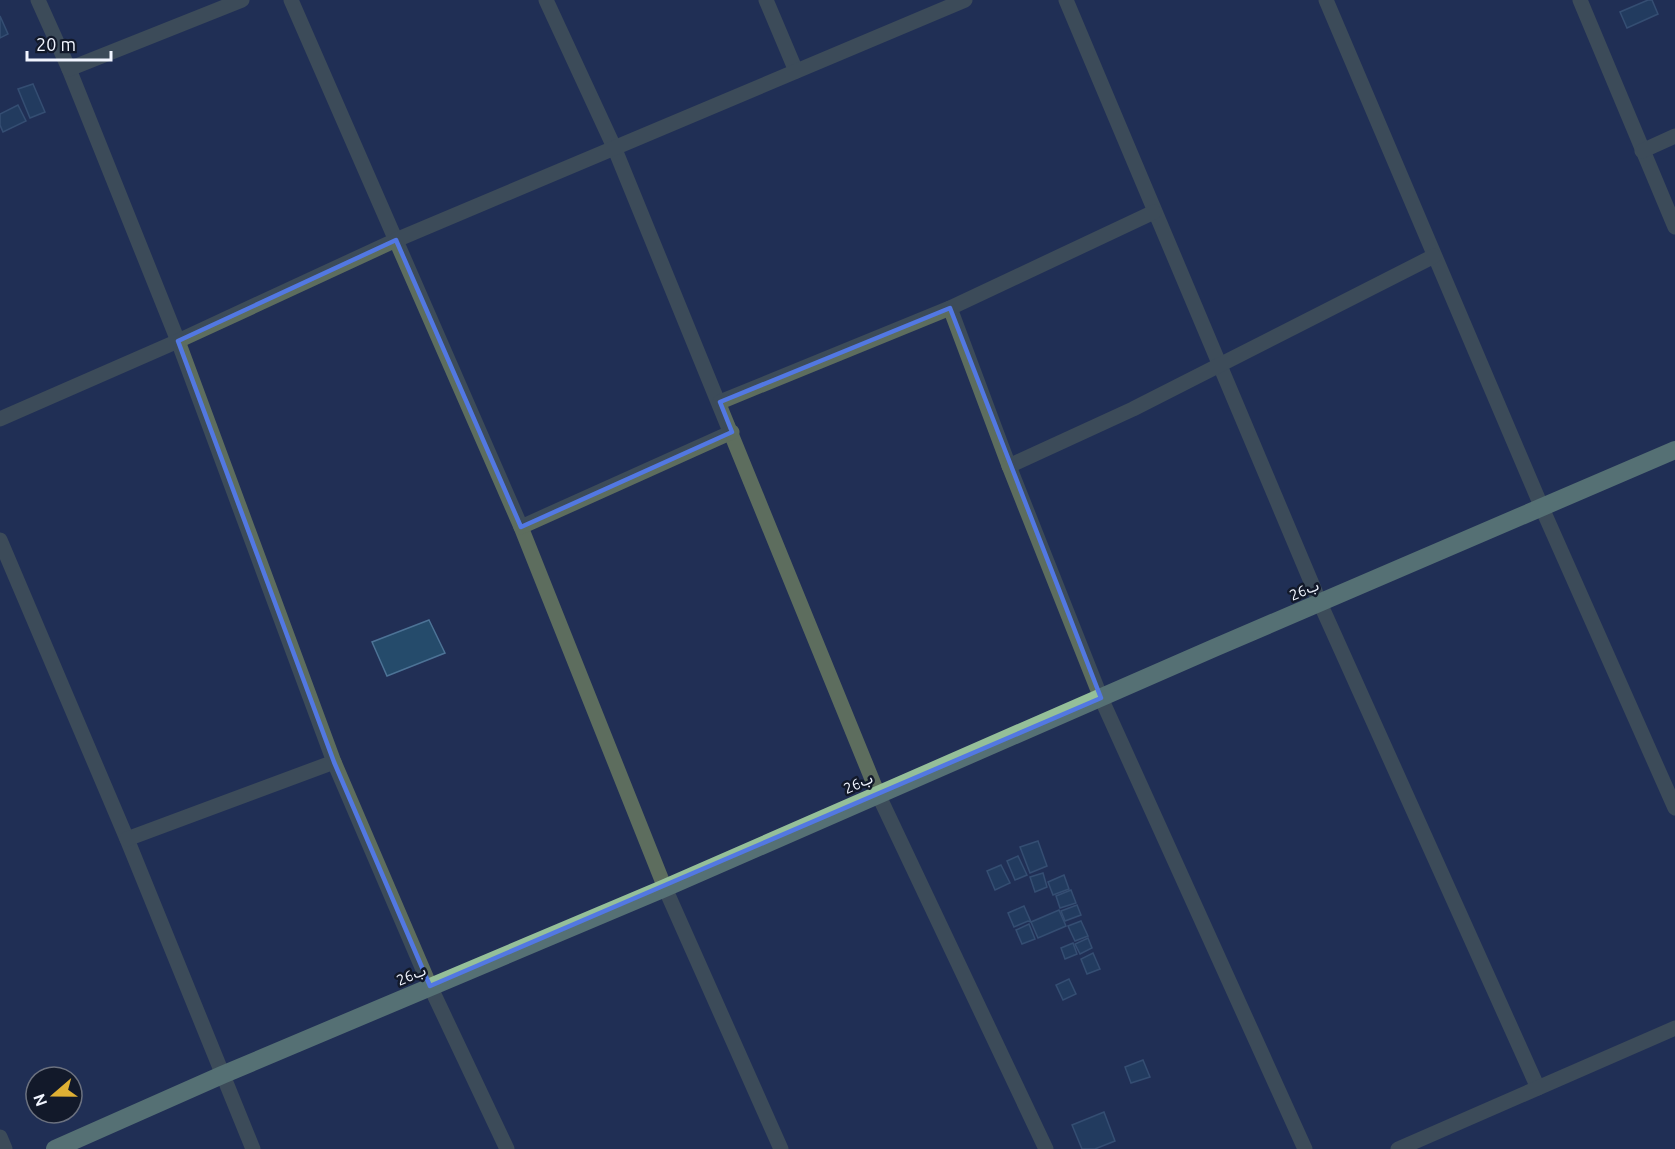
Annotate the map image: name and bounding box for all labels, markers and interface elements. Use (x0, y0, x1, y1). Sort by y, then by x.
scale bar (27, 24, 111, 62)
text: 20 m (36, 34, 76, 54)
street label: 26ب (1287, 576, 1322, 605)
street label: 26ب (841, 769, 876, 798)
street label: 26ب (394, 961, 429, 990)
north arrow (24, 1065, 84, 1125)
text: N (29, 1091, 50, 1109)

